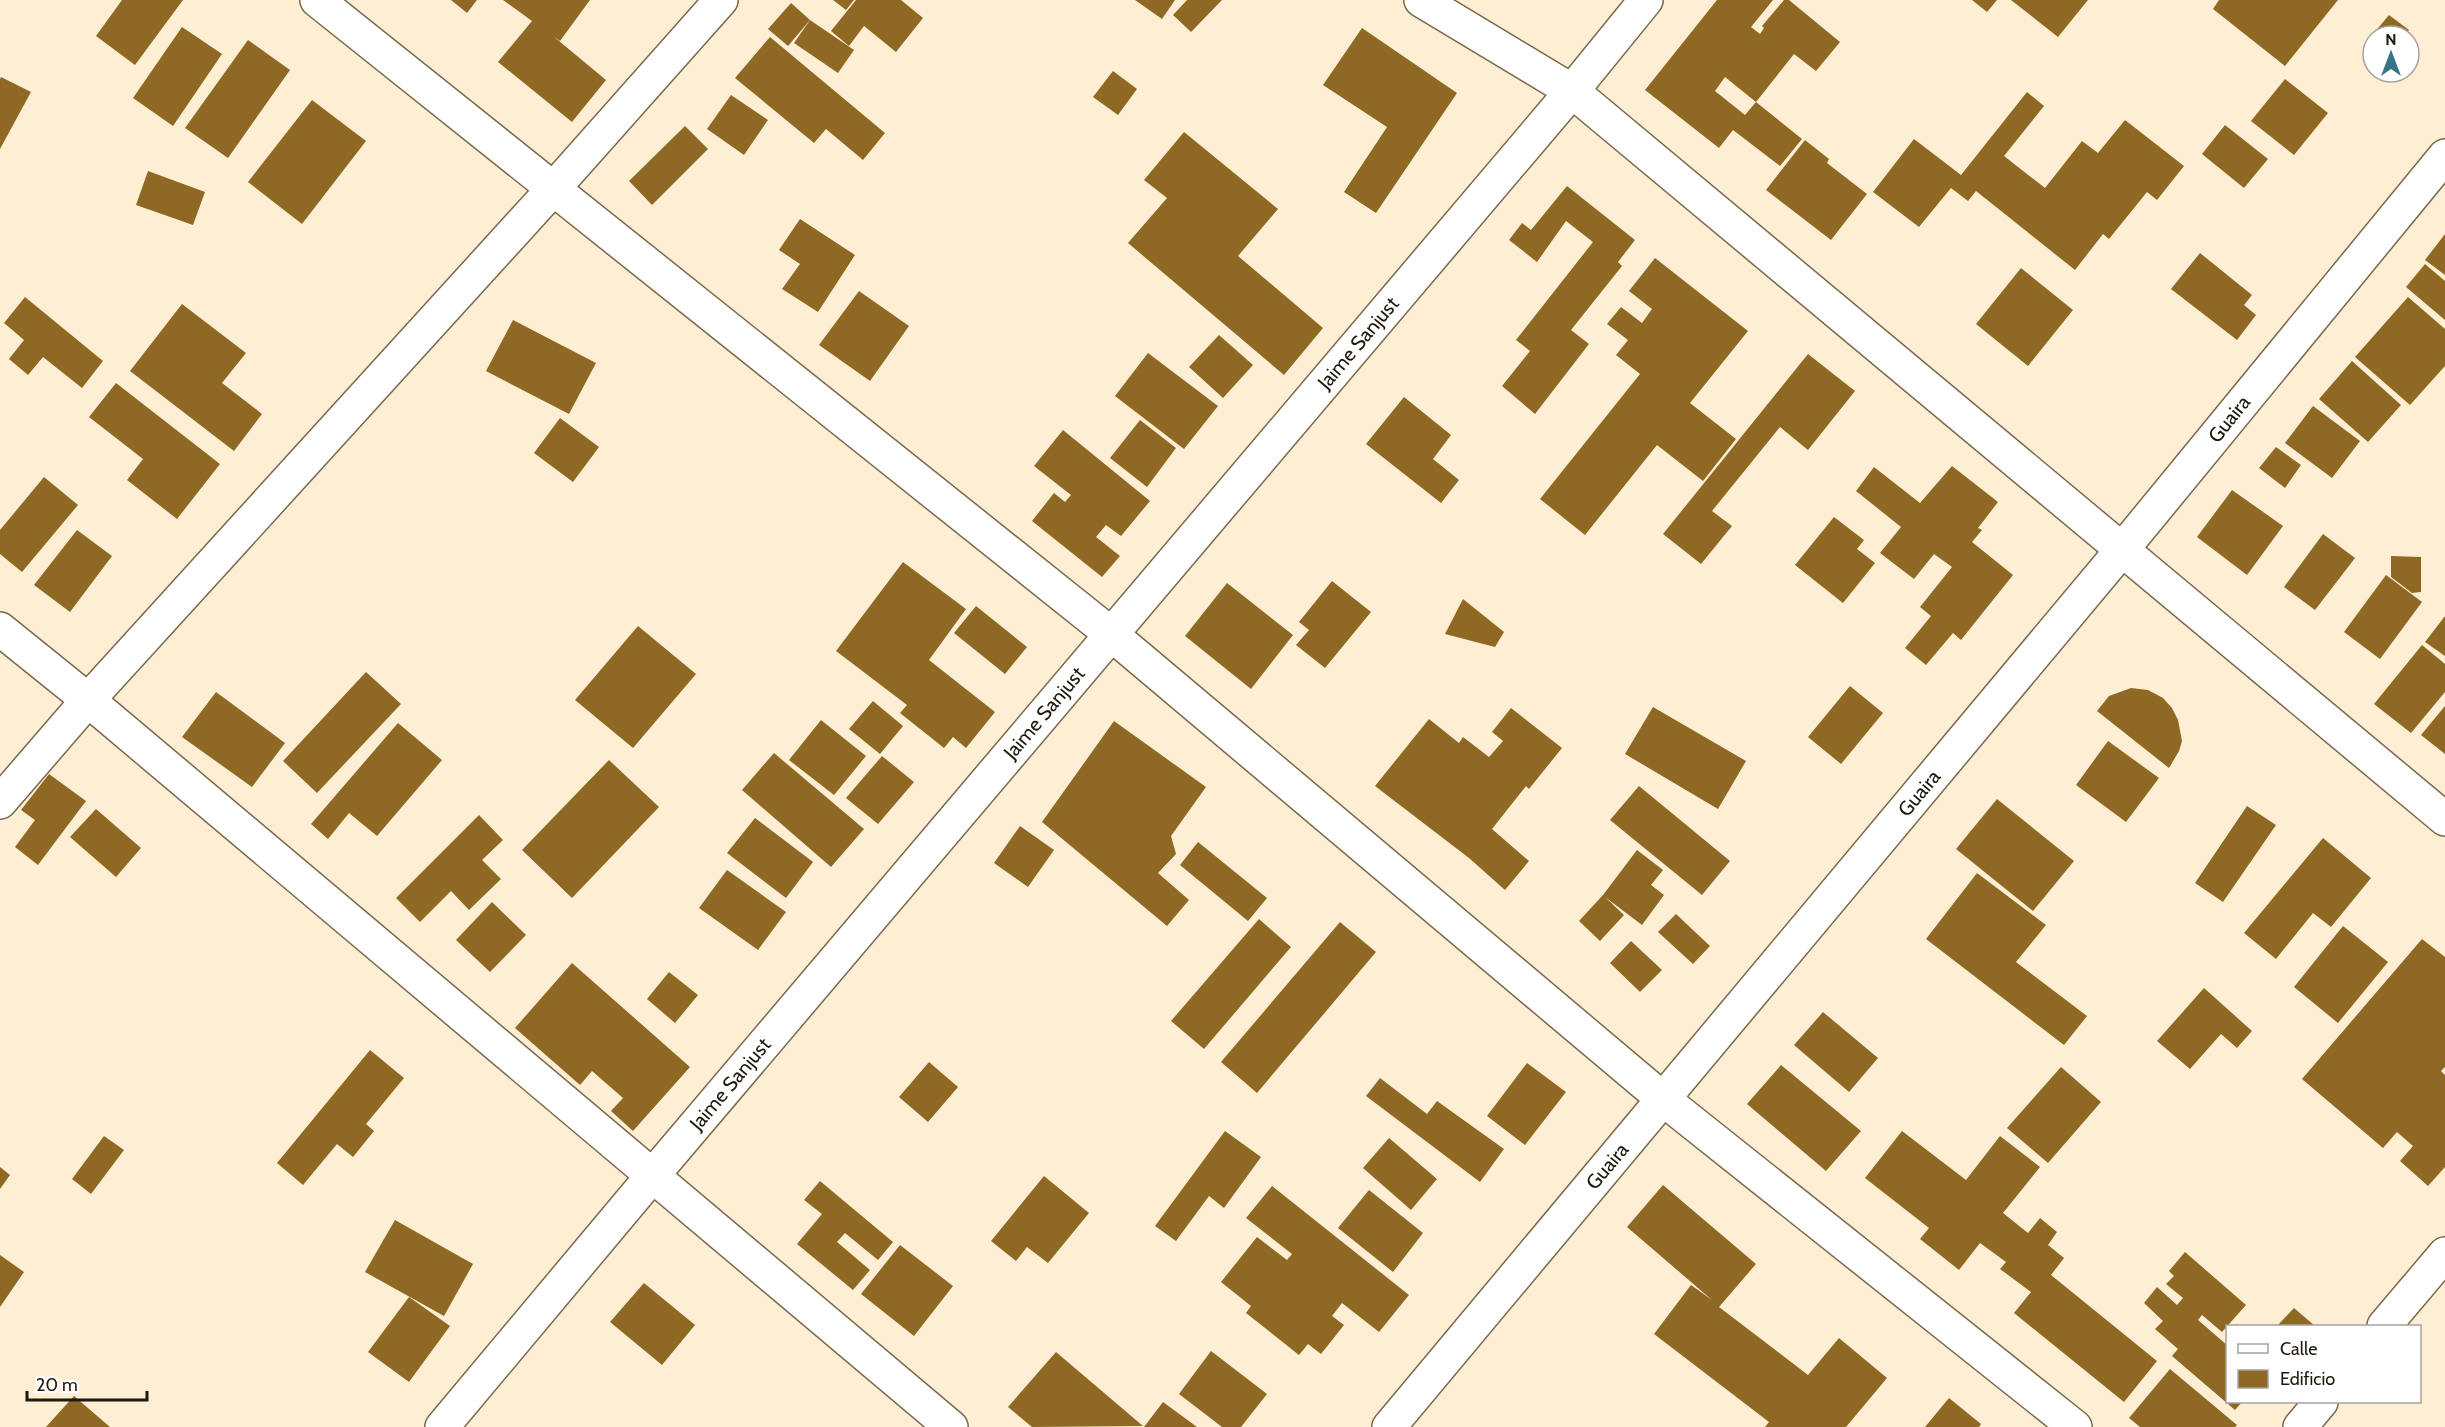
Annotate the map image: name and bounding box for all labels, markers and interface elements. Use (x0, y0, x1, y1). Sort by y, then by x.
north arrow (2361, 24, 2421, 84)
text: N (2385, 30, 2397, 49)
street label: Jaime Sanjust (1312, 292, 1404, 395)
street label: Guaira (2203, 390, 2255, 447)
street label: Jaime Sanjust (998, 662, 1090, 765)
street label: Guaira (1893, 765, 1946, 821)
street label: Jaime Sanjust (684, 1033, 776, 1136)
street label: Guaira (1581, 1138, 1634, 1194)
legend (2226, 1325, 2421, 1403)
text: Calle (2280, 1338, 2317, 1360)
scale bar (27, 1364, 147, 1402)
text: Edificio (2280, 1368, 2335, 1390)
text: 20 m (36, 1374, 78, 1396)

